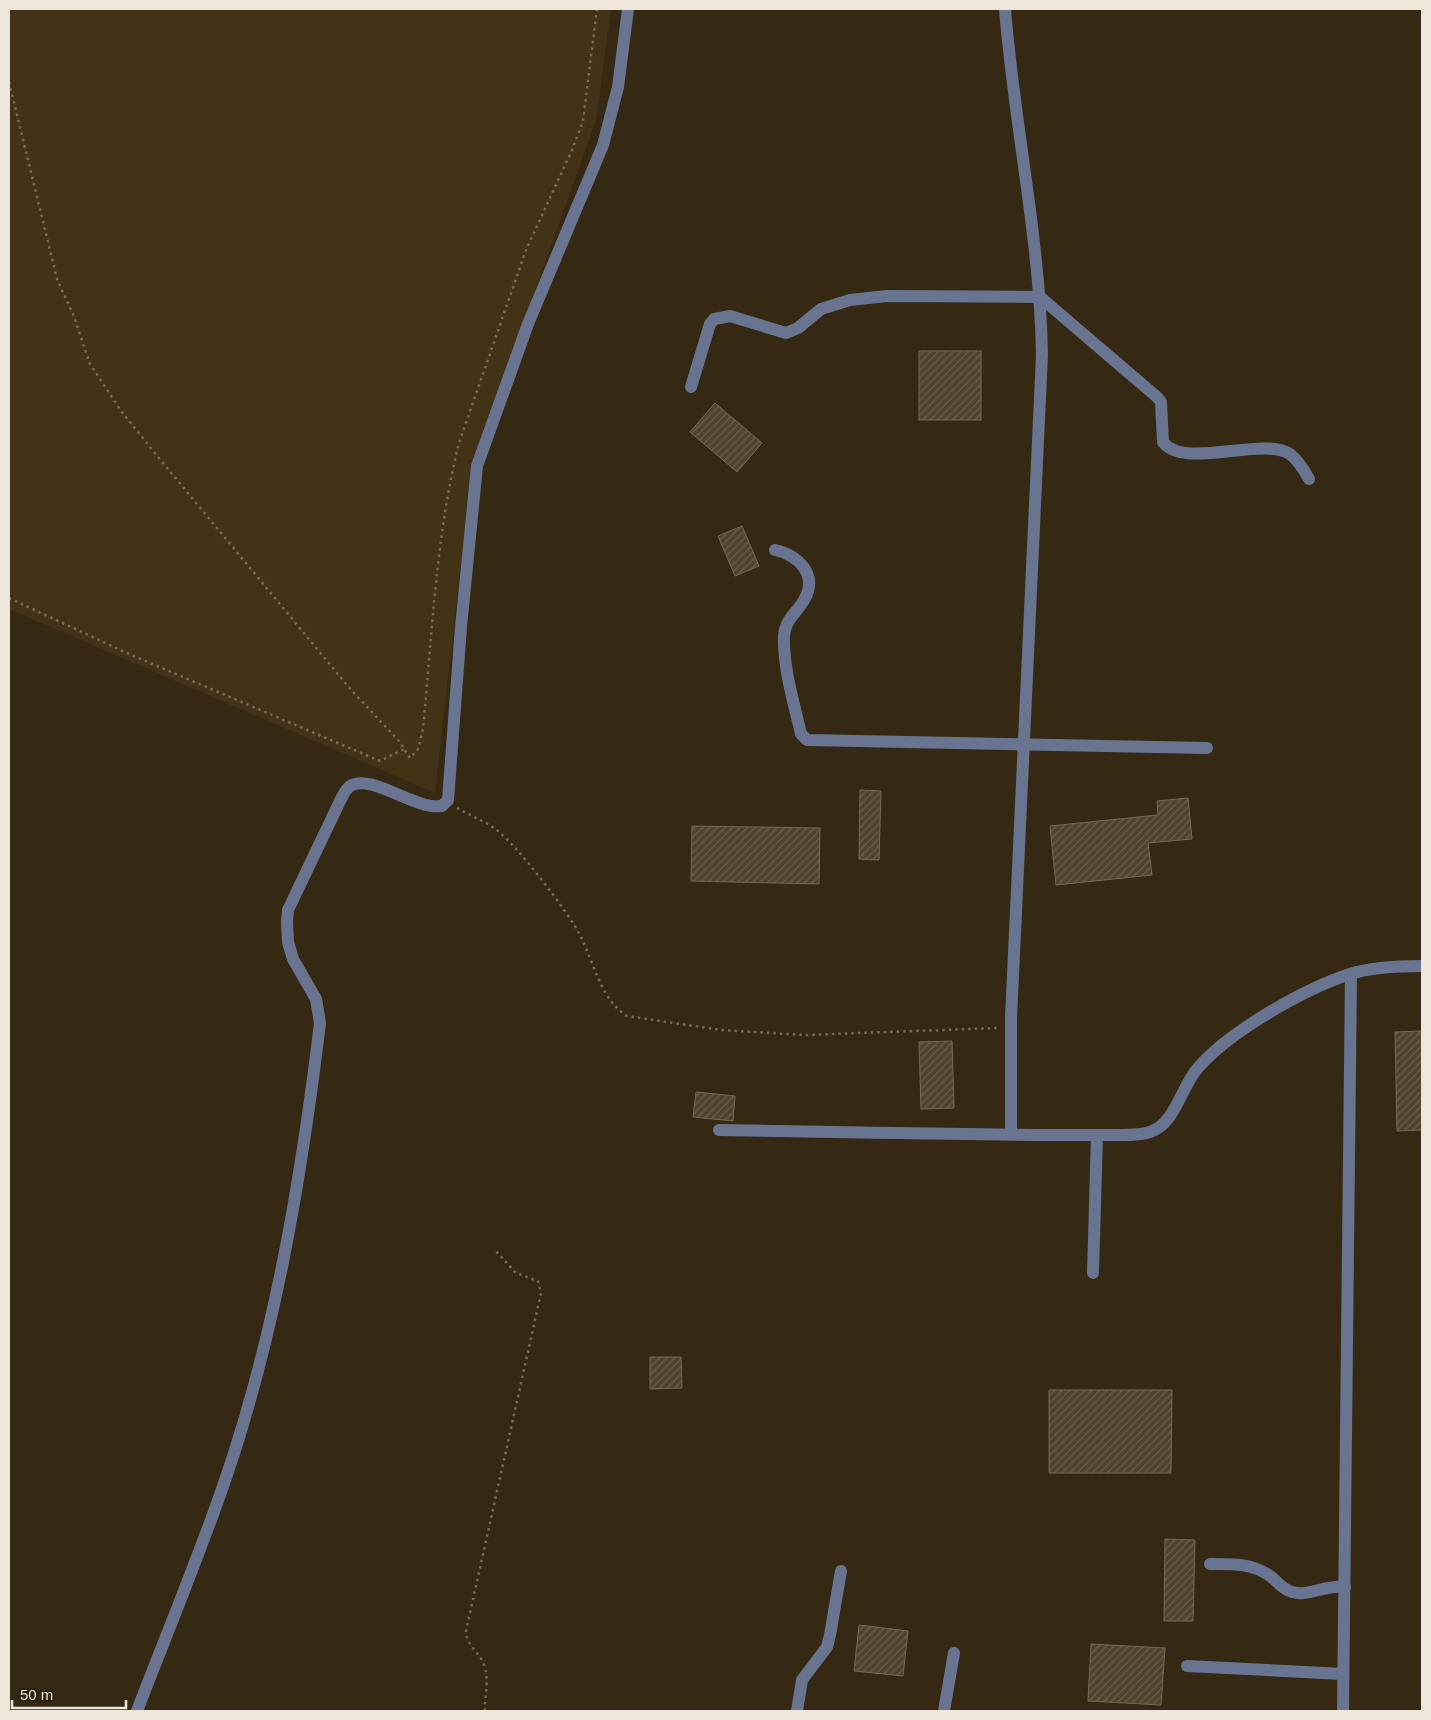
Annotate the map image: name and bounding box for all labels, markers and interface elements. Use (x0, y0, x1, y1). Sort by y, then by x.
scale bar (12, 1678, 126, 1710)
text: 50 m (20, 1686, 53, 1703)

